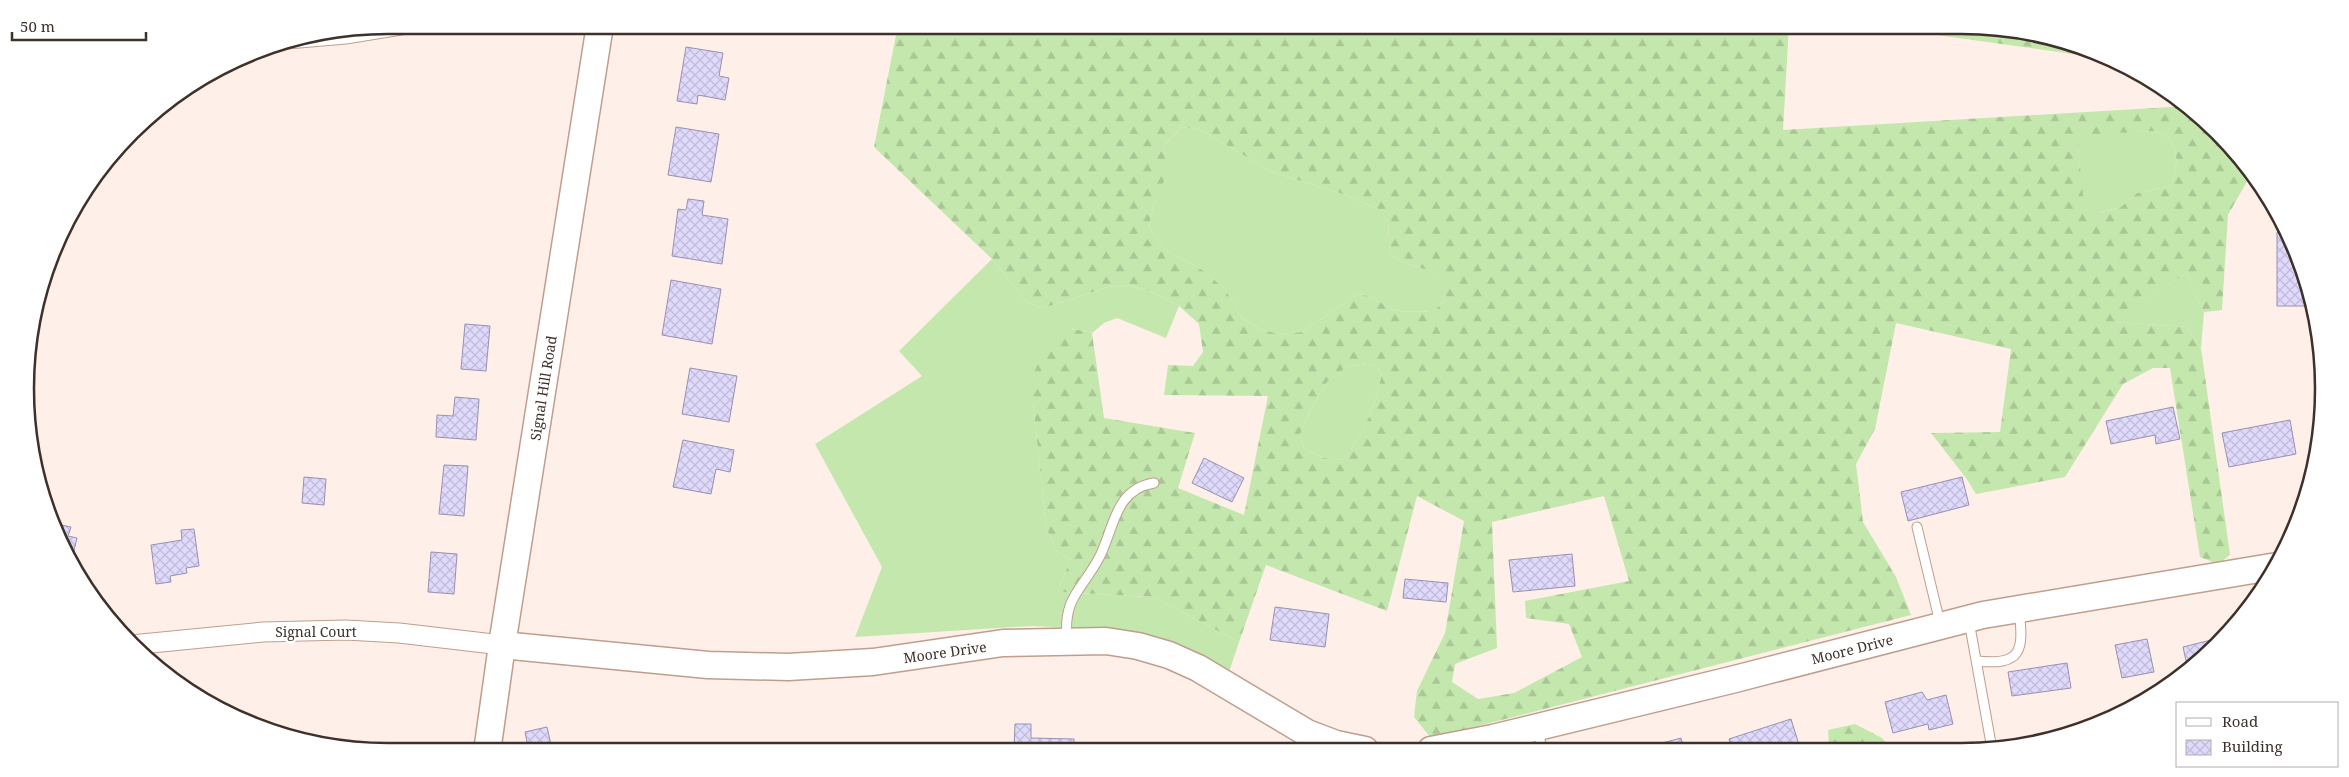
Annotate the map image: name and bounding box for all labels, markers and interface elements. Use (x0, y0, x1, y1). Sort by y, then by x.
scale bar (12, 10, 146, 42)
text: 50 m (20, 16, 55, 36)
street label: Signal Hill Road (525, 334, 561, 442)
street label: Signal Court (275, 622, 357, 641)
street label: Moore Drive (1809, 630, 1895, 668)
street label: Moore Drive (902, 637, 988, 667)
legend (2176, 702, 2339, 767)
text: Road (2222, 711, 2258, 731)
text: Building (2222, 736, 2283, 756)

